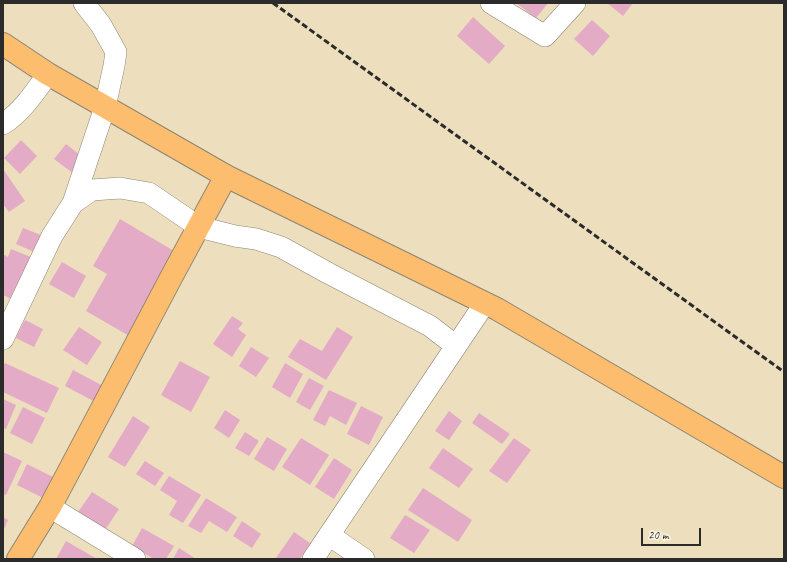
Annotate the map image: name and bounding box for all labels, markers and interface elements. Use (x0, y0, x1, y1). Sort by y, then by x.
scale bar (643, 520, 703, 546)
text: 20 m (648, 527, 668, 543)

